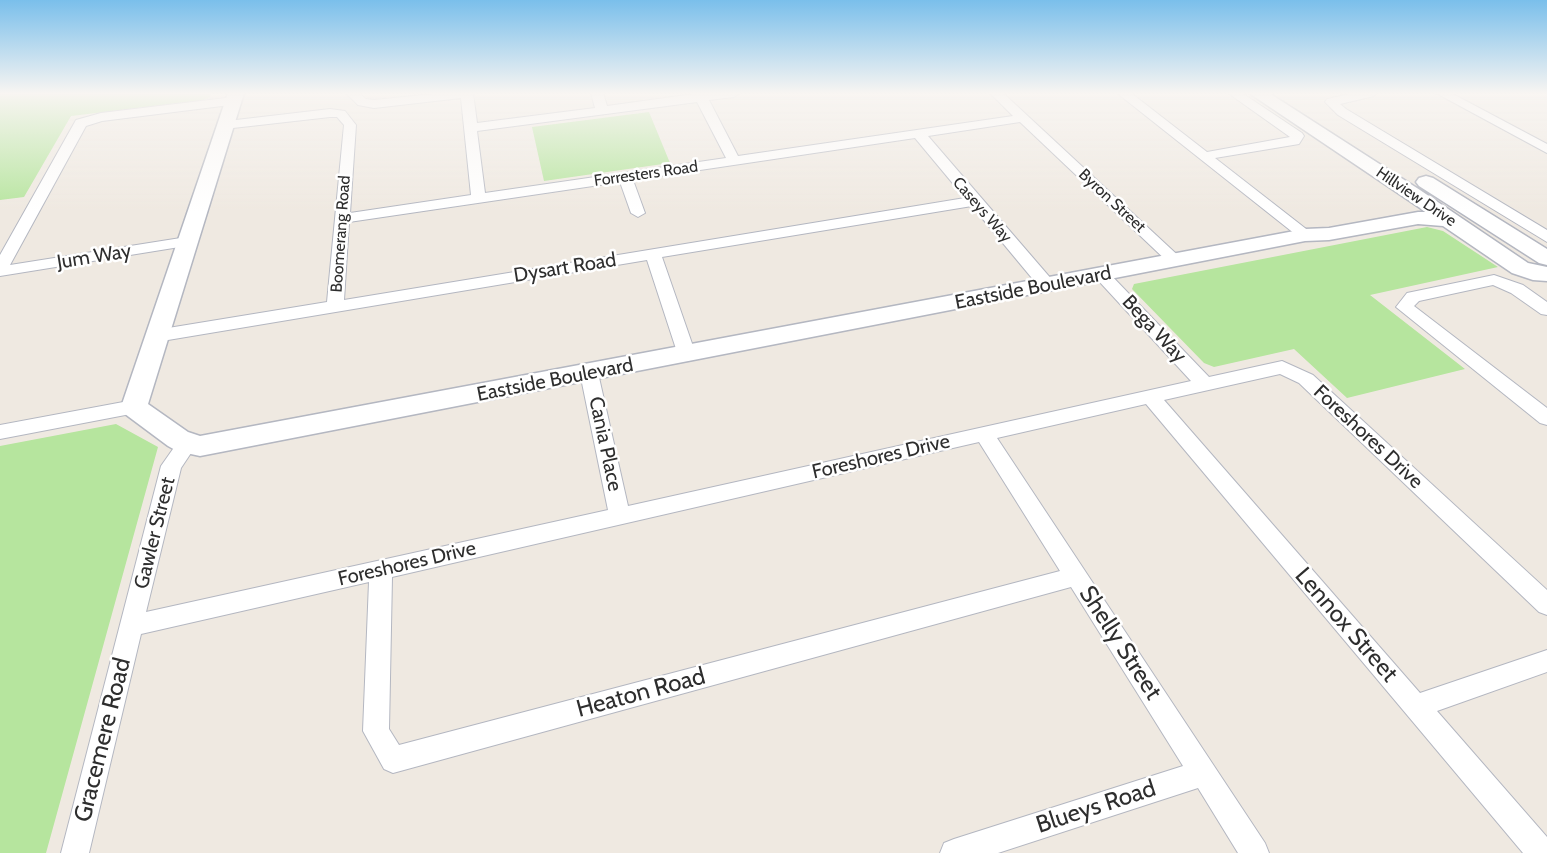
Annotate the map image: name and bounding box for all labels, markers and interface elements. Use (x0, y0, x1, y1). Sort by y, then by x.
street label: Forresters Road (593, 157, 699, 191)
street label: Hillview Drive (1372, 163, 1460, 231)
street label: Byron Street (1075, 165, 1149, 237)
street label: Caseys Way (948, 173, 1016, 247)
street label: Boomerang Road (327, 175, 355, 293)
street label: Jum Way (55, 239, 133, 275)
street label: Dysart Road (512, 248, 618, 288)
street label: Eastside Boulevard (953, 261, 1113, 315)
street label: Bega Way (1117, 290, 1191, 368)
street label: Eastside Boulevard (475, 353, 635, 407)
street label: Foreshores Drive (1308, 380, 1428, 494)
street label: Cania Place (583, 394, 627, 494)
street label: Foreshores Drive (810, 429, 952, 485)
street label: Gawler Street (130, 475, 180, 591)
street label: Foreshores Drive (336, 536, 478, 592)
street label: Lennox Street (1289, 562, 1403, 688)
street label: Shelly Street (1073, 581, 1167, 705)
street label: Gracemere Road (69, 655, 137, 825)
street label: Heaton Road (573, 662, 709, 724)
street label: Blueys Road (1033, 774, 1159, 840)

